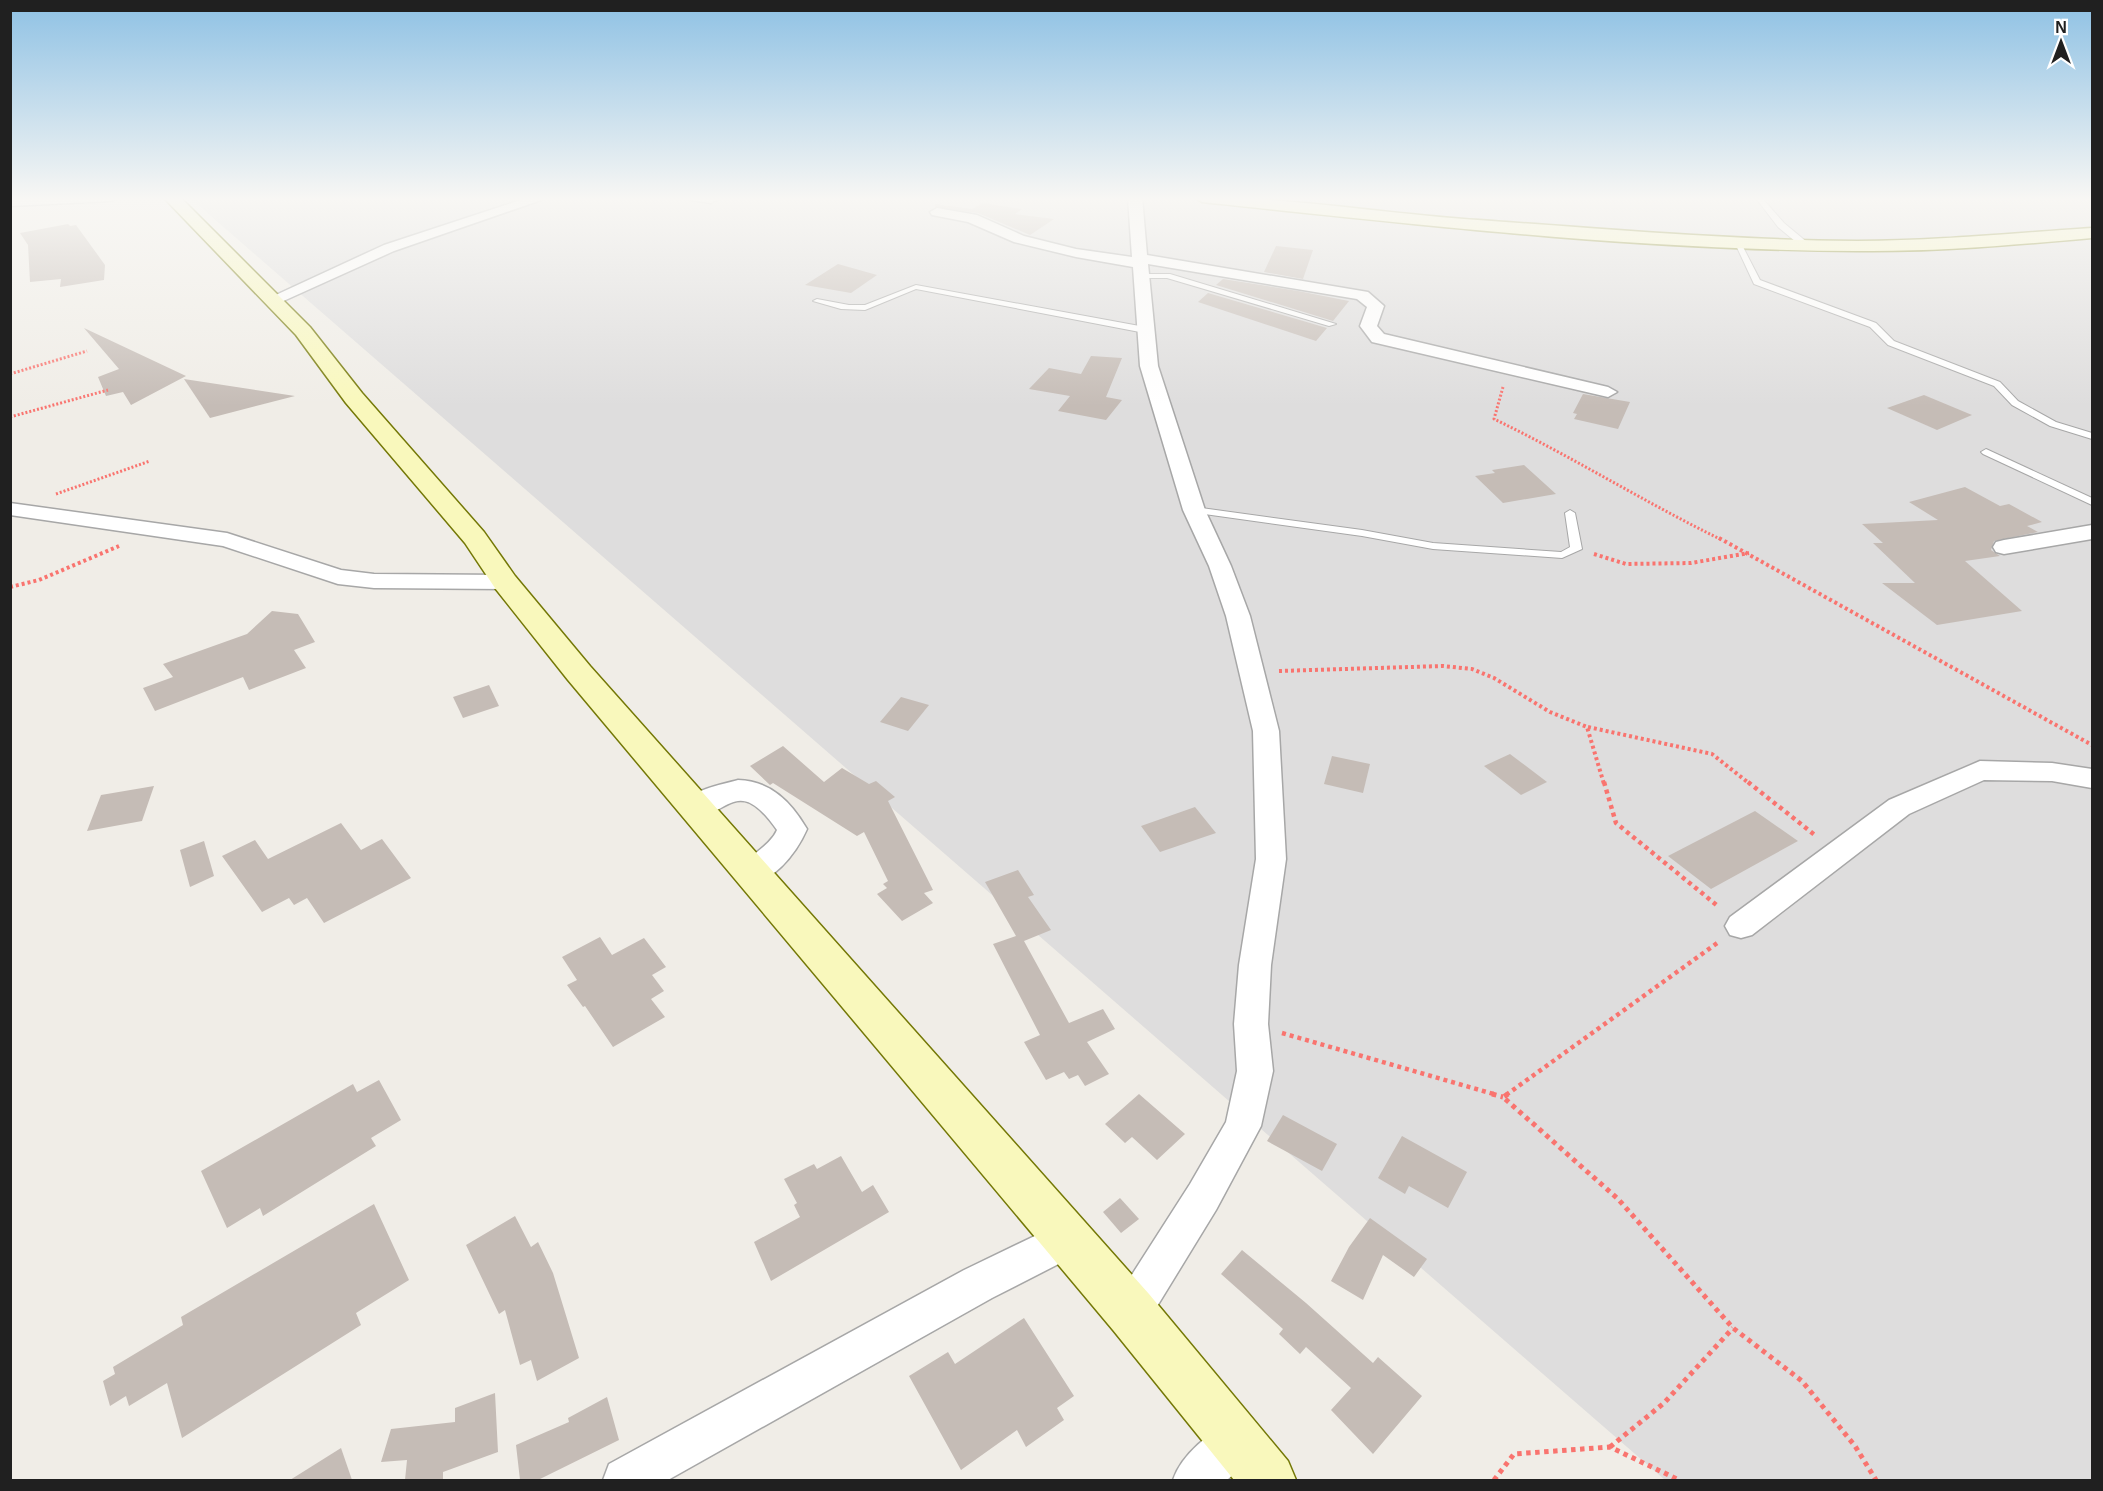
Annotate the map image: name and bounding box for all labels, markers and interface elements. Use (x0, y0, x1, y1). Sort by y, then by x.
north arrow (2031, 12, 2091, 72)
text: N (2055, 19, 2067, 36)

